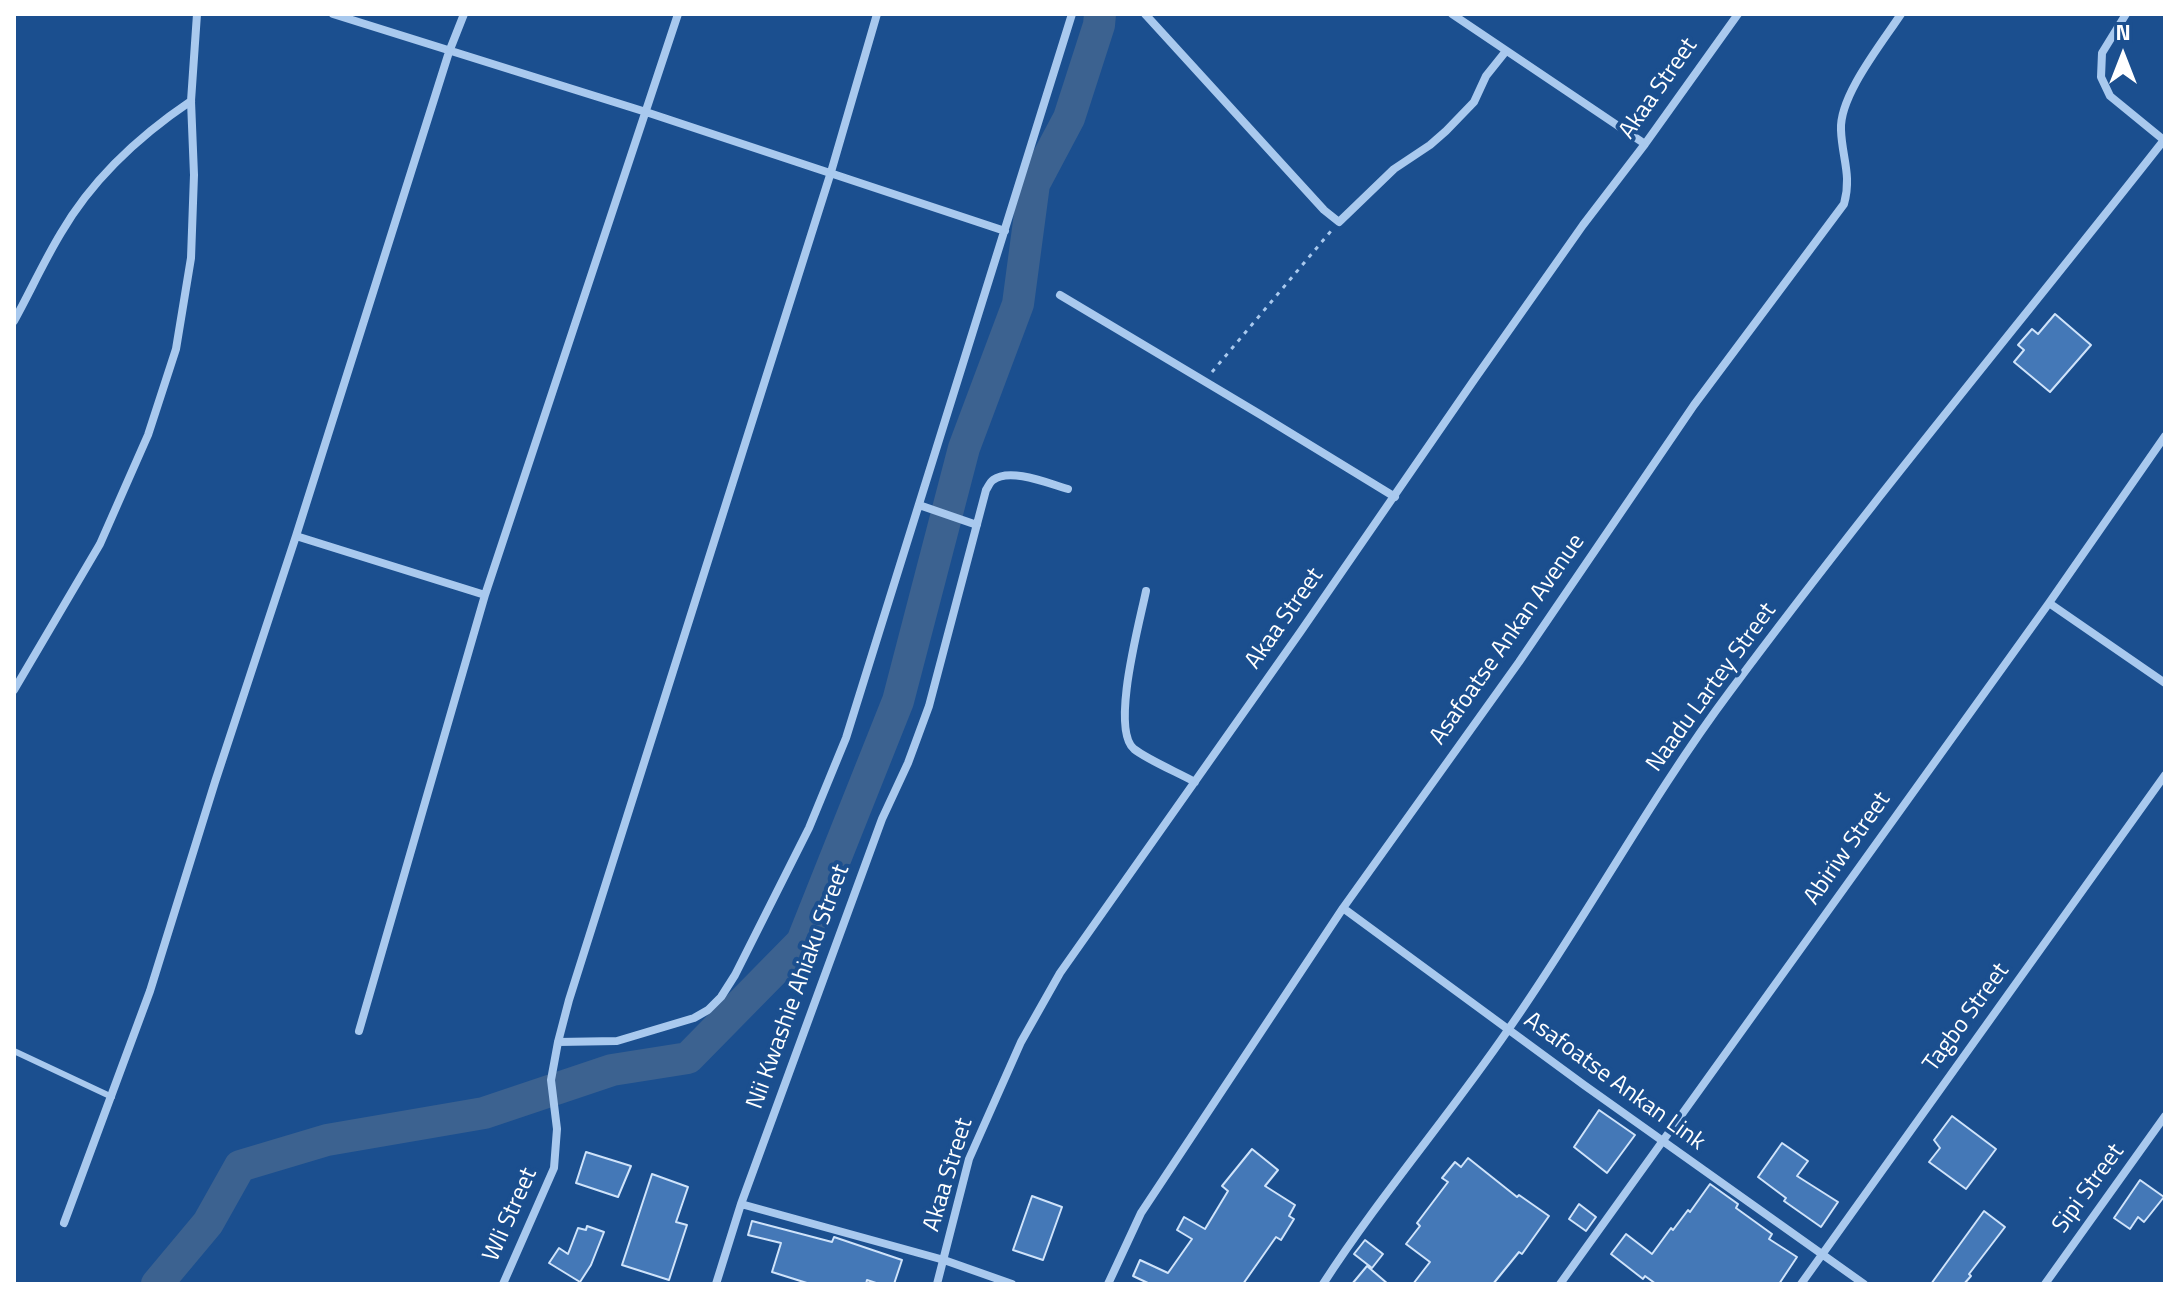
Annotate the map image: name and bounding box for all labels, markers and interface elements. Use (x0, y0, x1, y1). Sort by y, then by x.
text: N (2115, 15, 2131, 49)
north arrow (2083, 16, 2163, 96)
street label: Akaa Street (1614, 33, 1704, 145)
street label: Asafoatse Ankan Avenue (1424, 529, 1592, 751)
street label: Akaa Street (1240, 563, 1330, 675)
street label: Naadu Lartey Street (1641, 598, 1783, 778)
street label: Abiriw Street (1799, 787, 1897, 911)
street label: Nii Kwashie Ahiaku Street (741, 861, 857, 1113)
street label: Tagbo Street (1918, 958, 2016, 1078)
street label: Asafoatse Ankan Link (1518, 1007, 1710, 1157)
street label: Akaa Street (918, 1115, 980, 1235)
street label: Sipi Street (2047, 1139, 2131, 1239)
street label: Wli Street (478, 1164, 544, 1266)

